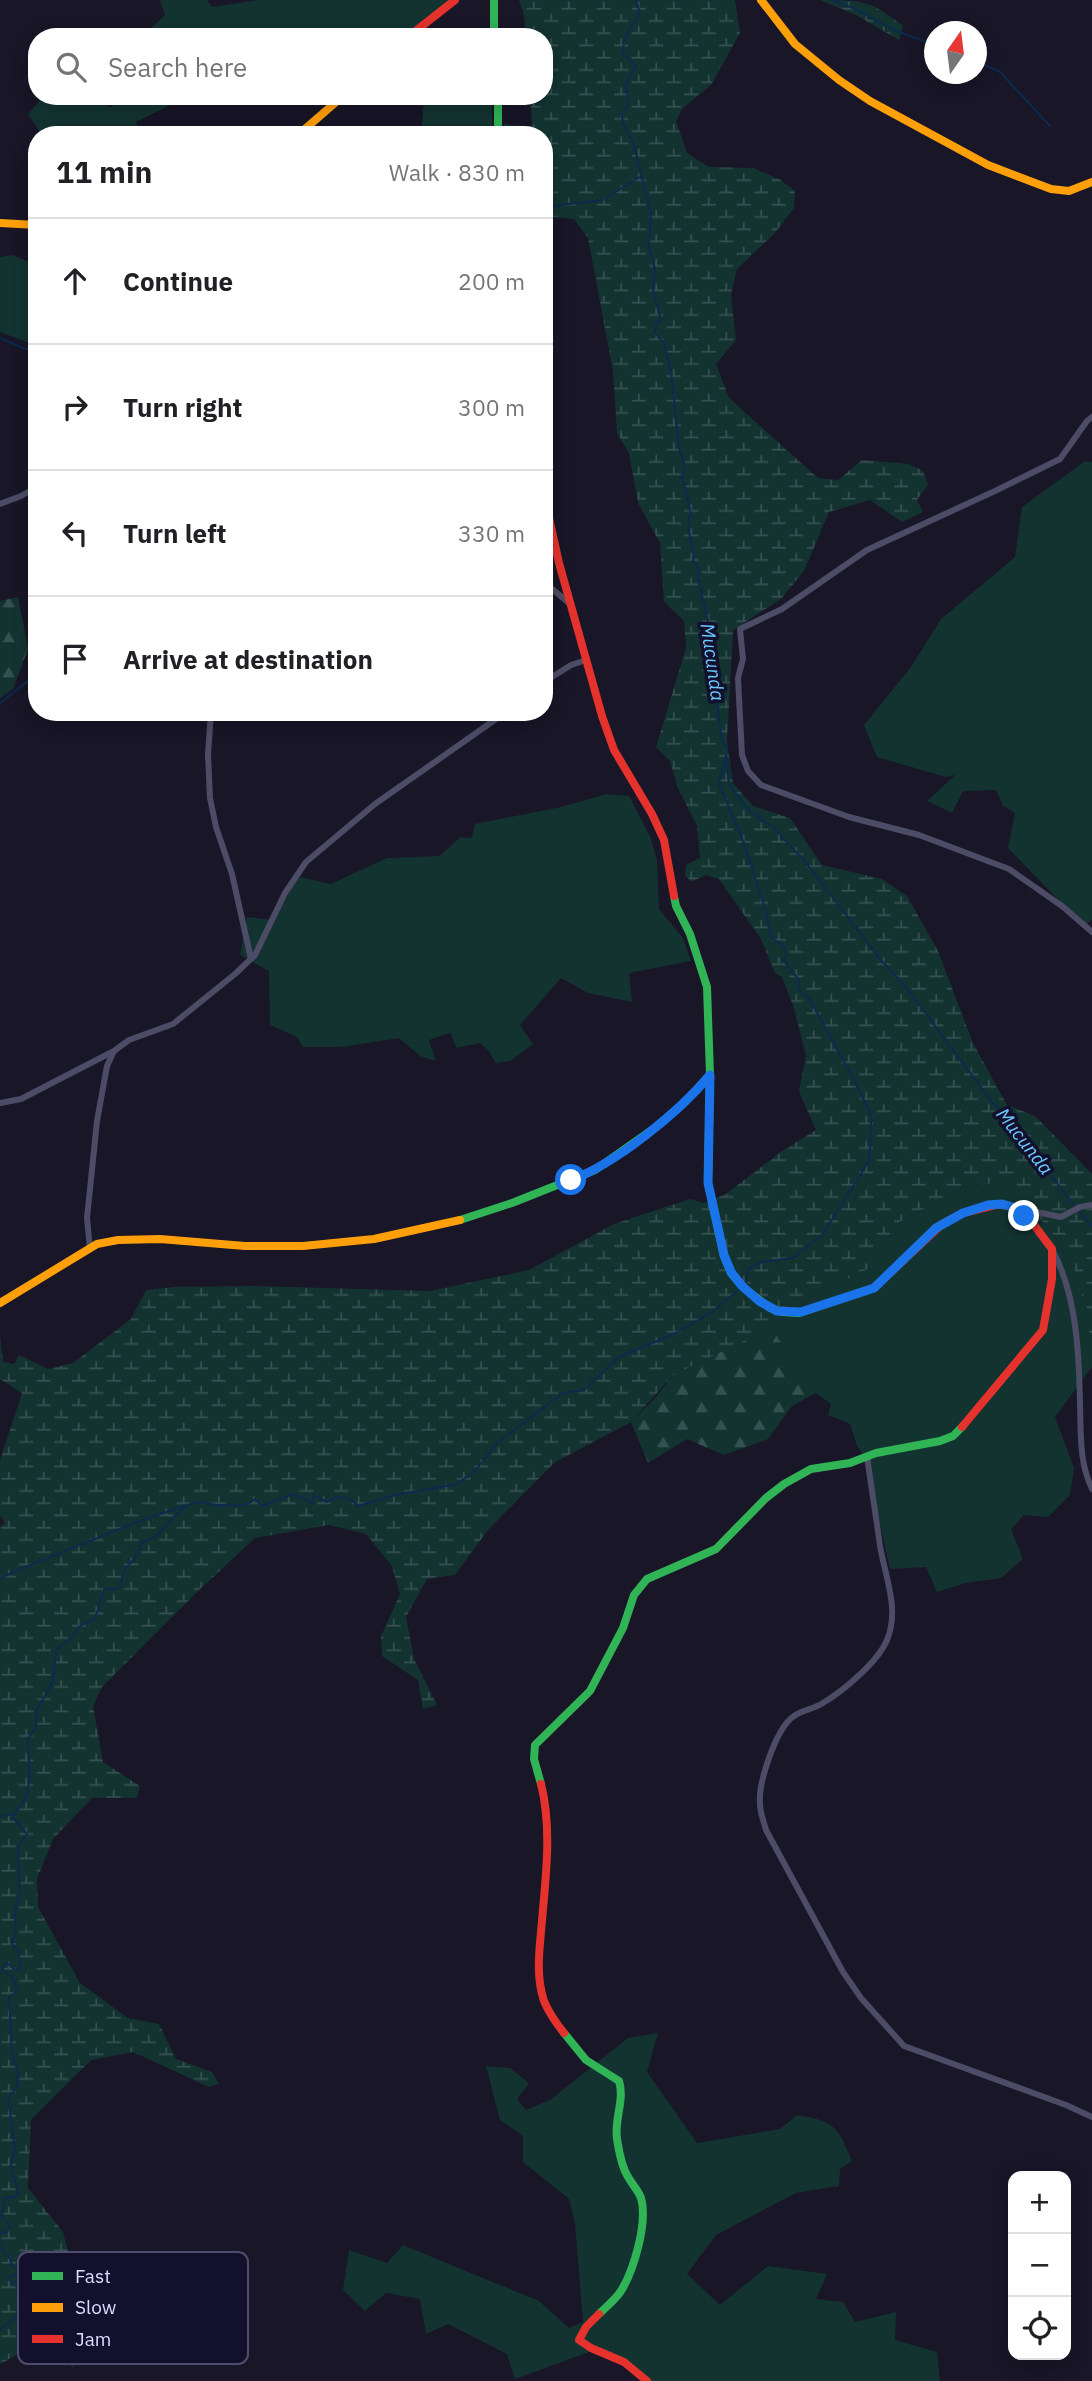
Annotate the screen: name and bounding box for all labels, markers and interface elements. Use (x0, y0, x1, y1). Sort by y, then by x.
north arrow (924, 21, 987, 84)
search box (28, 28, 553, 105)
icon: search (52, 48, 90, 86)
text: Search here (108, 50, 247, 84)
text: 11 min (56, 152, 152, 191)
text: Walk · 830 m (389, 157, 525, 187)
icon: ahead (56, 262, 94, 300)
text: Continue (123, 264, 233, 298)
text: 200 m (458, 266, 525, 296)
icon: right (56, 388, 94, 426)
text: Turn right (123, 390, 242, 424)
text: 300 m (458, 392, 525, 422)
icon: left (56, 514, 94, 552)
text: Turn left (123, 516, 226, 550)
text: 330 m (458, 518, 525, 548)
water label: Mucunda (696, 622, 730, 702)
icon: arrive (56, 640, 94, 678)
text: Arrive at destination (123, 642, 373, 676)
water label: Mucunda (991, 1103, 1059, 1179)
route start (555, 1164, 586, 1195)
route end (1008, 1200, 1039, 1231)
map controls (1008, 2171, 1071, 2360)
button: + (1008, 2171, 1071, 2234)
button: − (1008, 2234, 1071, 2297)
legend (18, 2252, 248, 2364)
text: Fast (75, 2264, 111, 2288)
text: Slow (75, 2295, 116, 2319)
button: locate (1008, 2297, 1071, 2360)
text: Jam (75, 2327, 111, 2351)

